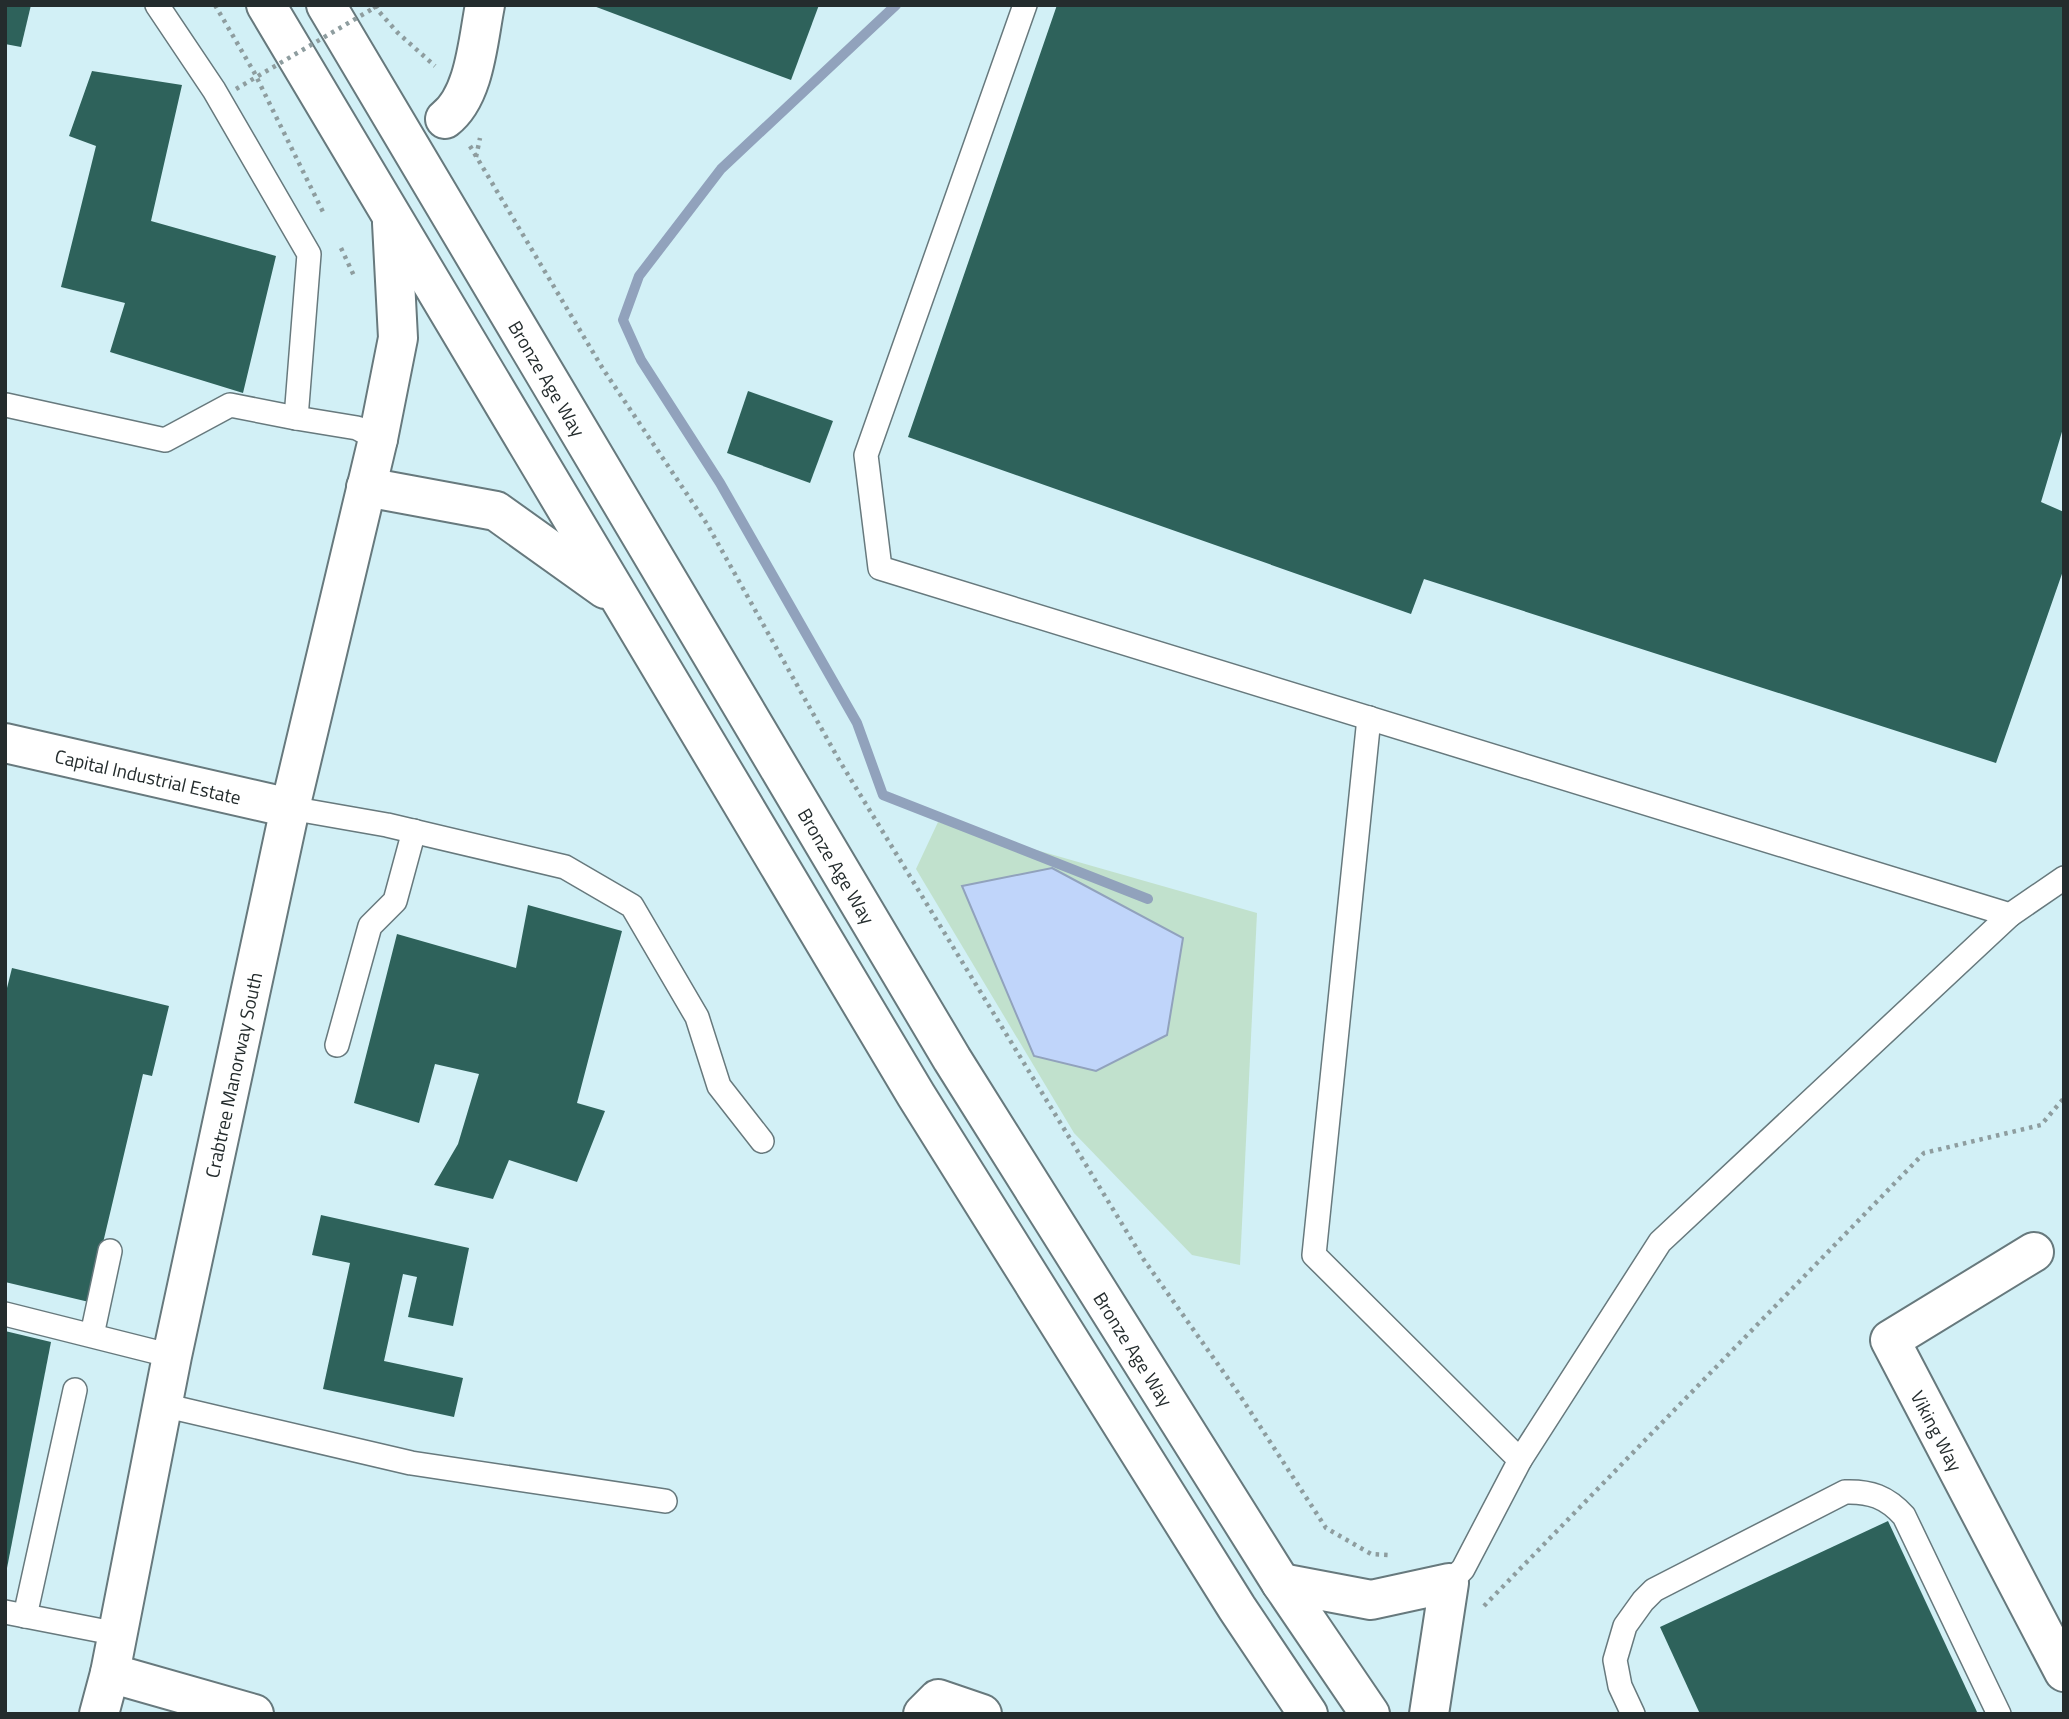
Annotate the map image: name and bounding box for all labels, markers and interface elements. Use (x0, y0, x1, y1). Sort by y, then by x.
street label: Bronze Age Way (502, 315, 593, 442)
street label: Capital Industrial Estate (52, 740, 244, 811)
street label: Bronze Age Way (791, 802, 883, 929)
street label: Crabtree Manorway South (196, 969, 269, 1180)
street label: Bronze Age Way (1087, 1286, 1181, 1412)
street label: Viking Way (1904, 1385, 1971, 1476)

